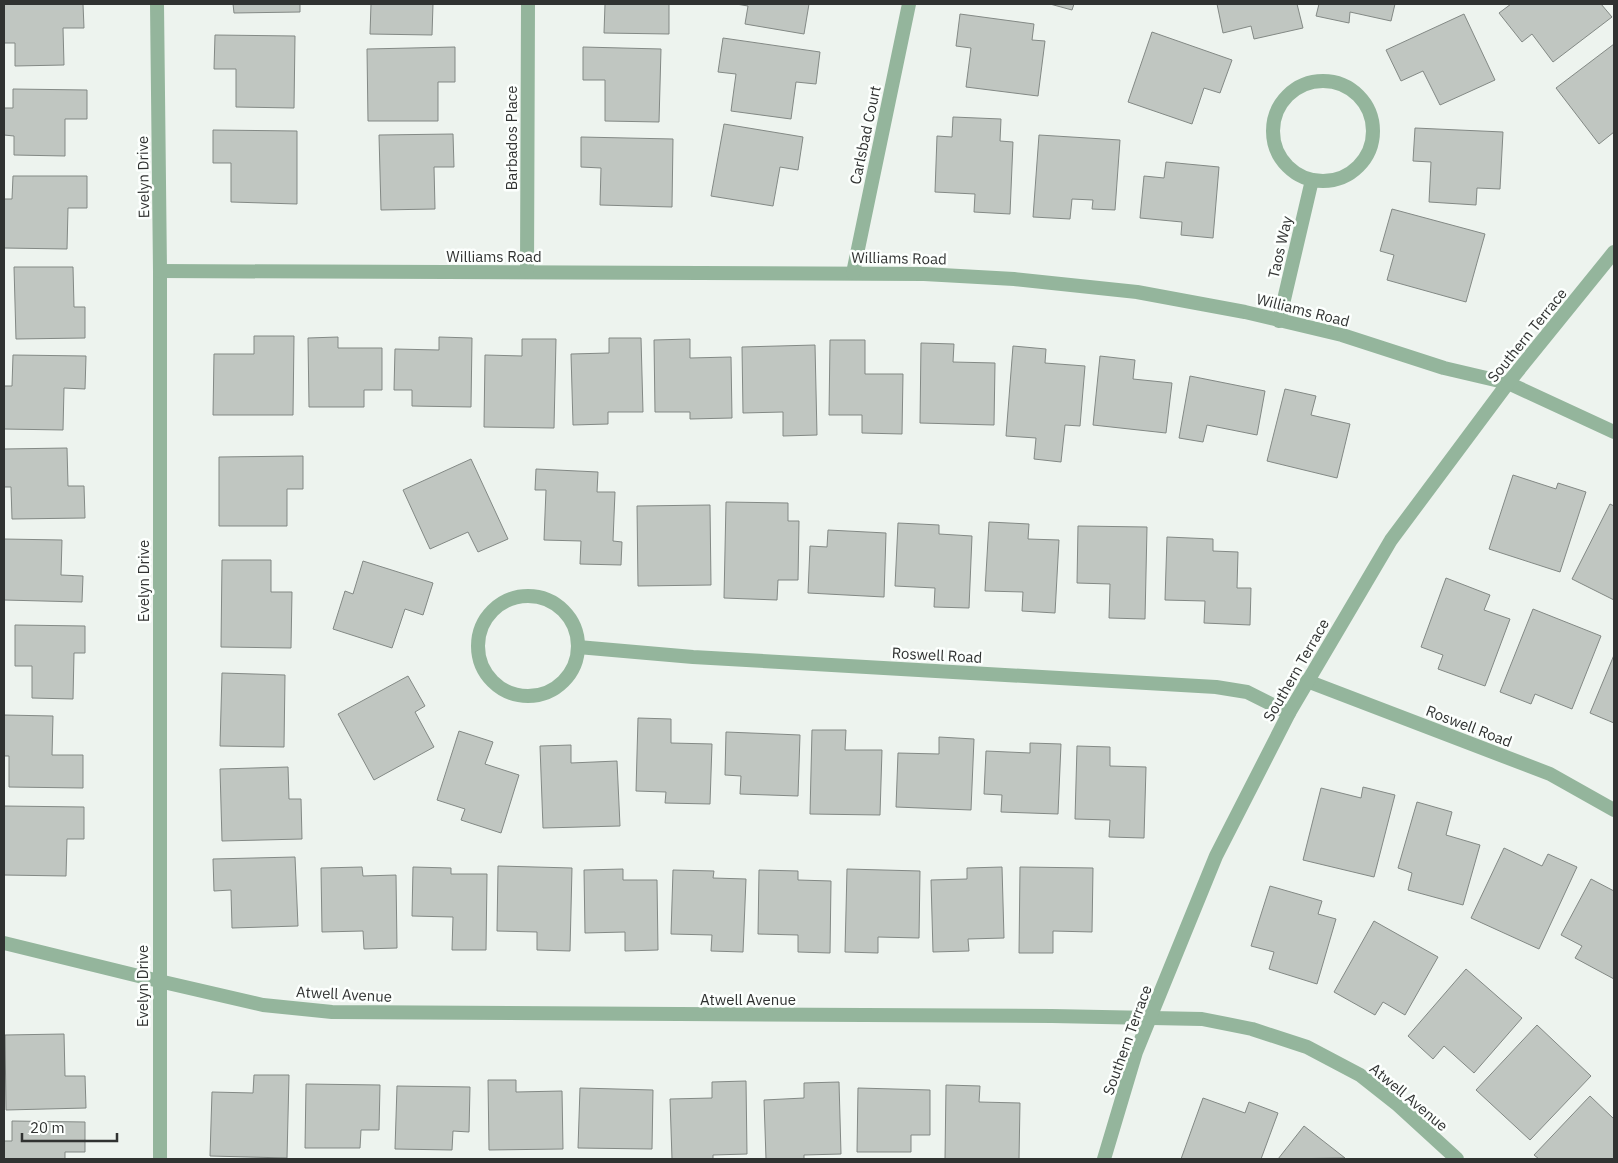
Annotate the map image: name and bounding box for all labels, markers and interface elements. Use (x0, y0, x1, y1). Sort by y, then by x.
street label: Carlsbad Court (845, 84, 885, 186)
street label: Barbados Place (502, 86, 521, 190)
street label: Evelyn Drive (133, 136, 153, 218)
street label: Taos Way (1264, 213, 1297, 280)
street label: Williams Road (446, 247, 542, 266)
street label: Williams Road (851, 248, 947, 268)
street label: Southern Terrace (1483, 284, 1571, 386)
street label: Williams Road (1254, 289, 1352, 331)
street label: Evelyn Drive (134, 540, 153, 622)
street label: Southern Terrace (1259, 615, 1333, 725)
street label: Roswell Road (891, 643, 983, 667)
street label: Roswell Road (1423, 701, 1515, 751)
street label: Evelyn Drive (133, 945, 152, 1027)
street label: Atwell Avenue (295, 982, 393, 1006)
street label: Southern Terrace (1098, 982, 1156, 1098)
street label: Atwell Avenue (700, 990, 796, 1009)
street label: Atwell Avenue (1366, 1059, 1452, 1135)
scale bar (22, 1110, 118, 1142)
text: 20 m (30, 1118, 65, 1137)

